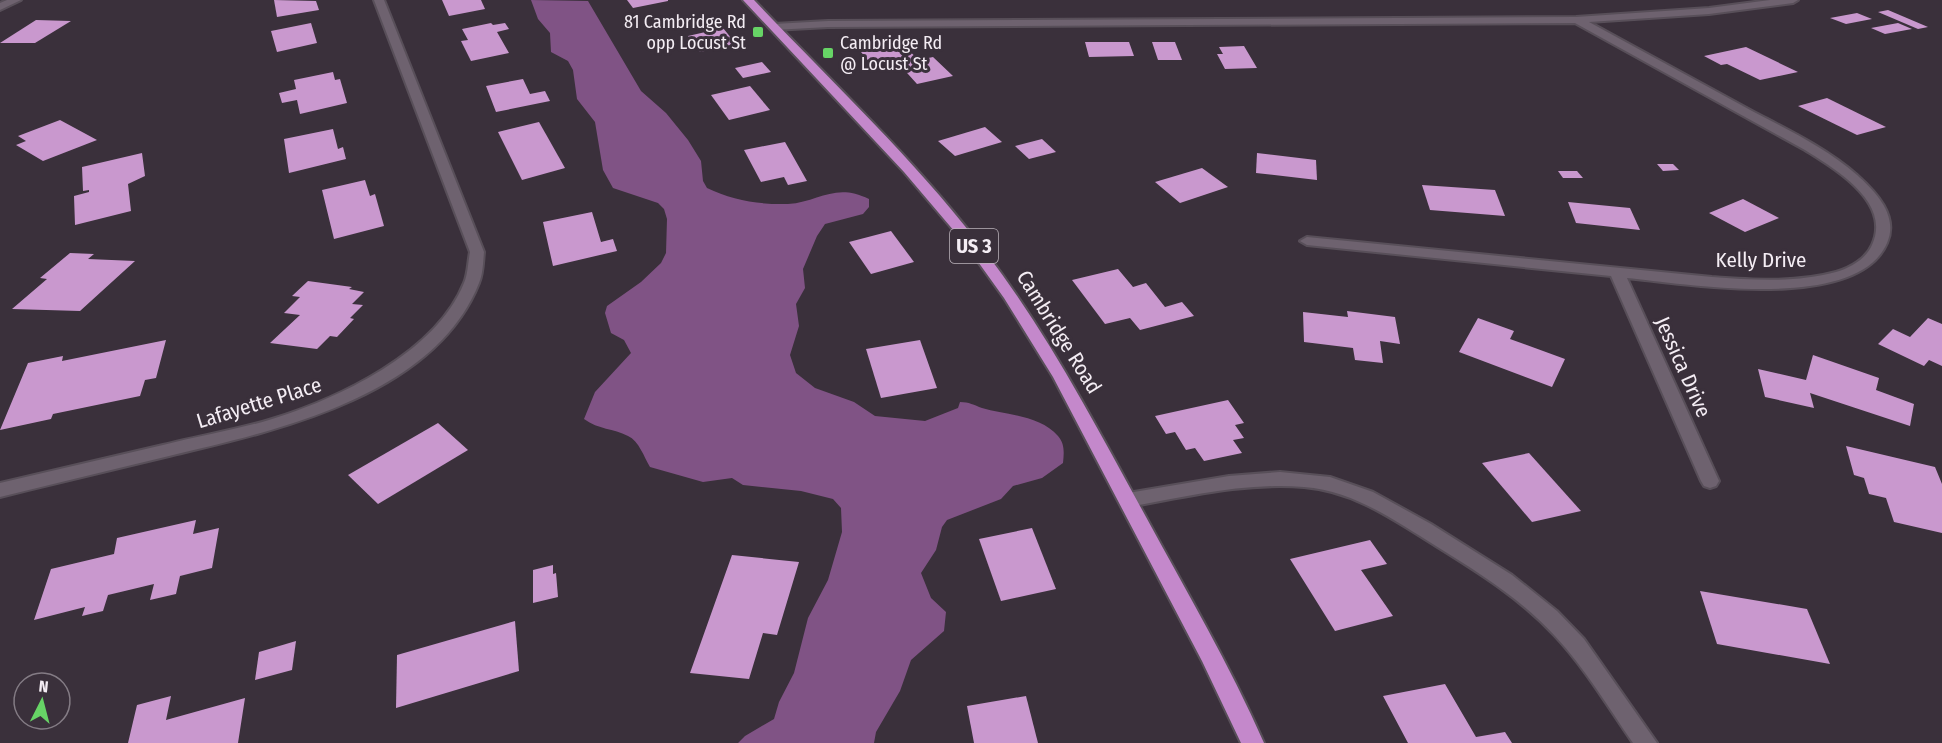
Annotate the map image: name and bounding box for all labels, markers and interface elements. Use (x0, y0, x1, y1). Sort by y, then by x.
place label: 81 Cambridge Rd opp Locust St (624, 11, 746, 54)
marker: 81 Cambridge Rd opp Locust St (751, 25, 765, 39)
place label: Cambridge Rd @ Locust St (840, 32, 942, 75)
marker: Cambridge Rd @ Locust St (821, 46, 835, 60)
road number: US 3 (950, 229, 998, 263)
street label: Kelly Drive (1716, 247, 1806, 273)
street label: Cambridge Road (1011, 266, 1107, 398)
street label: Jessica Drive (1649, 313, 1717, 421)
street label: Lafayette Place (193, 372, 325, 434)
north arrow (12, 671, 72, 731)
text: N (38, 677, 49, 697)

